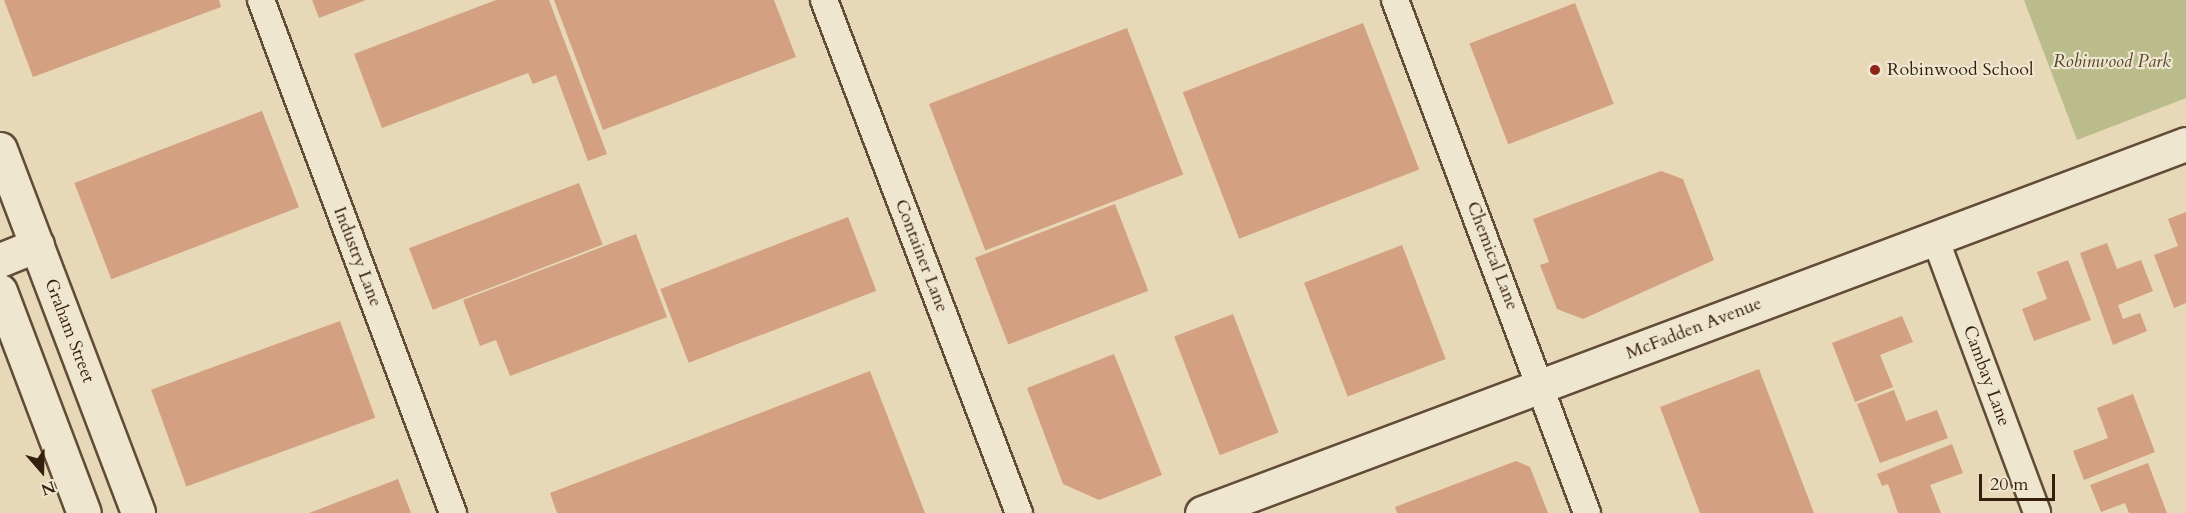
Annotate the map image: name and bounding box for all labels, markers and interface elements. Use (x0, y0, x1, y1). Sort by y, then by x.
park label: Robinwood Park (2053, 51, 2171, 73)
place label: Robinwood School (1887, 59, 2034, 81)
marker: Robinwood School (1868, 63, 1882, 77)
street label: Container Lane (890, 197, 952, 315)
street label: Chemical Lane (1461, 199, 1523, 313)
street label: Industry Lane (328, 204, 386, 310)
street label: Graham Street (39, 276, 99, 386)
street label: McFadden Avenue (1623, 293, 1765, 365)
street label: Cambay Lane (1958, 323, 2014, 429)
north arrow (12, 441, 72, 501)
scale bar (1982, 462, 2058, 500)
text: 20 m (1990, 472, 2029, 497)
text: N (38, 475, 58, 501)

